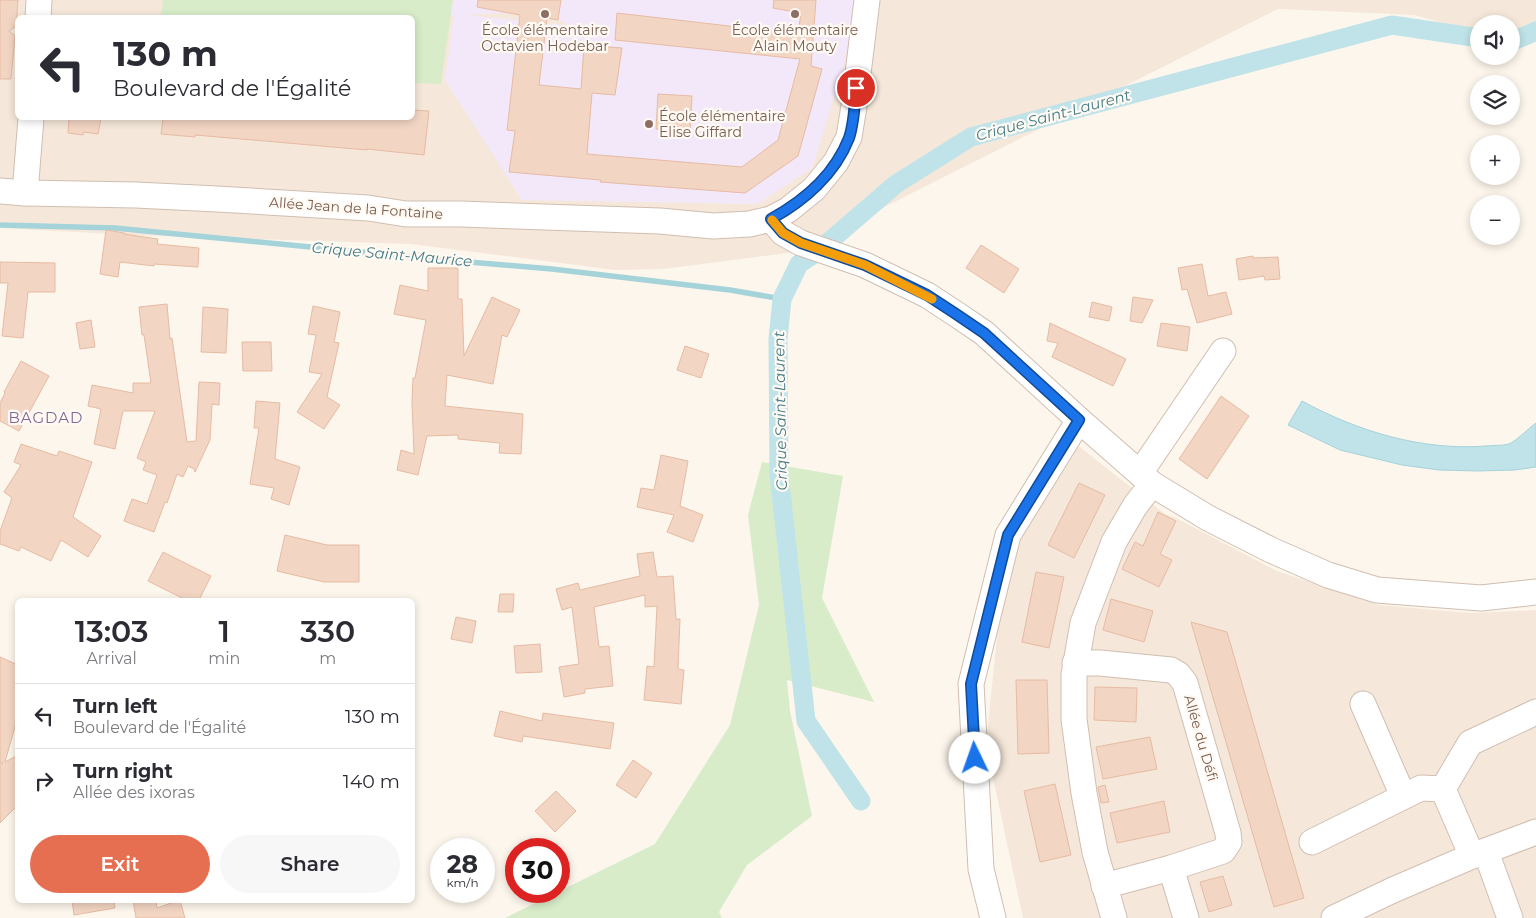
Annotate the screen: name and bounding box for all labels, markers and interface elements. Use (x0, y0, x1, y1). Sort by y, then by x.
marker: École élémentaire Octavien Hodebar (539, 8, 551, 20)
marker: École élémentaire Alain Mouty (789, 8, 801, 20)
map controls (1470, 15, 1520, 245)
button: sound (1470, 15, 1520, 65)
place label: École élémentaire Octavien Hodebar (481, 21, 609, 55)
place label: École élémentaire Alain Mouty (732, 21, 858, 55)
text: 130 m (113, 32, 218, 75)
icon: left (30, 35, 95, 100)
pin (835, 67, 877, 109)
icon: arrive (842, 74, 870, 102)
text: Boulevard de l'Égalité (113, 75, 351, 102)
button: layers (1470, 75, 1520, 125)
water label: Crique Saint-Laurent (974, 85, 1132, 145)
place label: École élémentaire Elise Giffard (659, 107, 785, 141)
marker: École élémentaire Elise Giffard (643, 118, 655, 130)
button: + (1470, 135, 1520, 185)
street label: Allée Jean de la Fontaine (268, 193, 444, 223)
button: − (1470, 195, 1520, 245)
water label: Crique Saint-Maurice (311, 238, 473, 270)
water label: Crique Saint-Laurent (769, 331, 791, 491)
district label: BAGDAD (9, 408, 83, 427)
text: 13:03 (75, 613, 148, 650)
text: 1 (219, 613, 230, 650)
text: 330 (300, 613, 355, 650)
text: Arrival (86, 649, 137, 668)
text: min (208, 649, 240, 668)
text: m (319, 649, 336, 668)
street label: Allée du Défi (1180, 693, 1222, 783)
text: Turn left (73, 695, 158, 718)
icon: left (30, 702, 58, 730)
text: 130 m (345, 705, 400, 728)
text: Boulevard de l'Égalité (73, 718, 246, 737)
position arrow (948, 731, 1000, 783)
text: Turn right (73, 760, 173, 783)
icon: right (30, 767, 58, 795)
text: 140 m (343, 770, 400, 793)
text: Allée des ixoras (73, 783, 195, 802)
button: Exit (30, 835, 210, 893)
button: Share (220, 835, 400, 893)
speed limit sign: 30 (505, 838, 570, 903)
text: 28 (447, 849, 478, 879)
text: km/h (446, 875, 479, 890)

